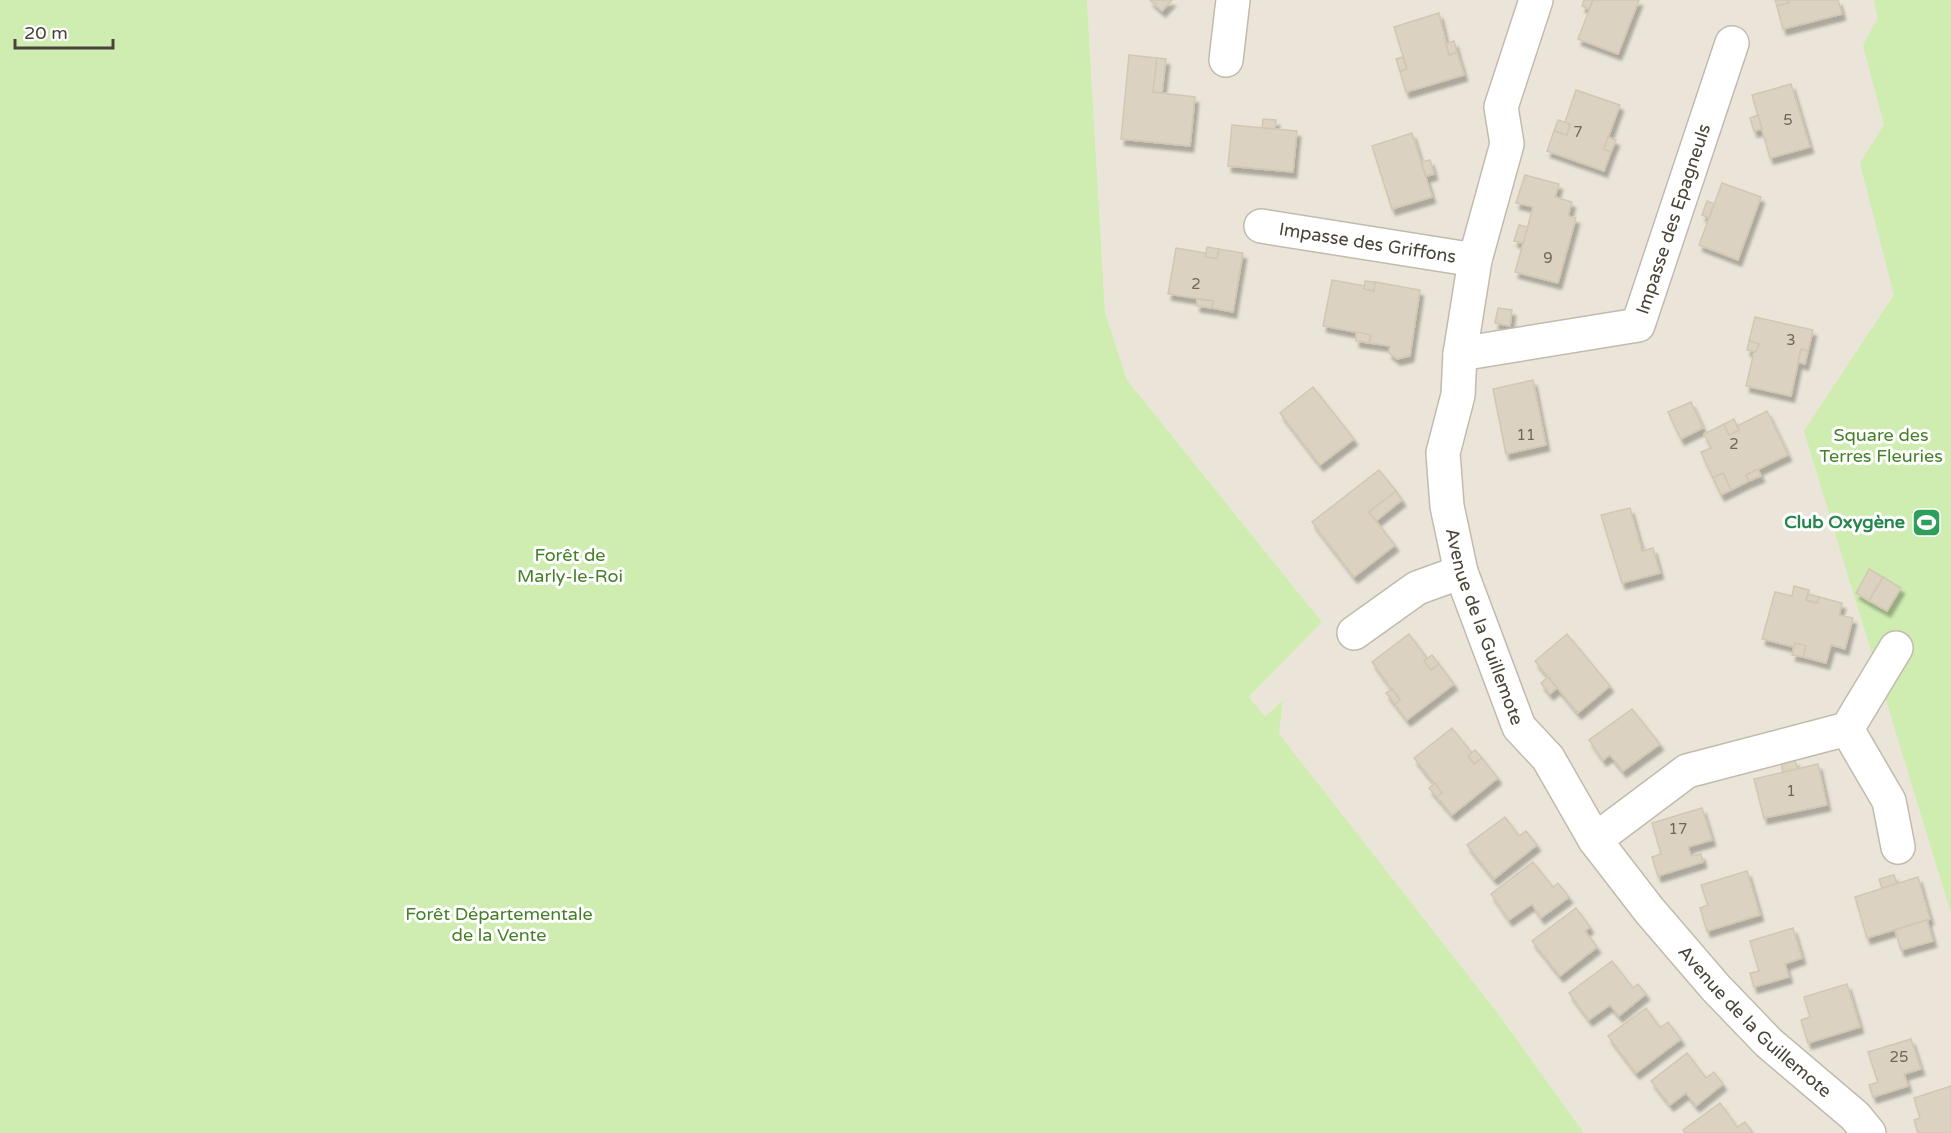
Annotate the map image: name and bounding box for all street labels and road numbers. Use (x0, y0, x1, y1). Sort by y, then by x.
street label: Impasse des Epagneuls (1631, 121, 1715, 317)
street label: Impasse des Griffons (1278, 218, 1458, 268)
street label: Avenue de la Guillemote (1441, 526, 1528, 728)
street label: Avenue de la Guillemote (1673, 941, 1836, 1102)

